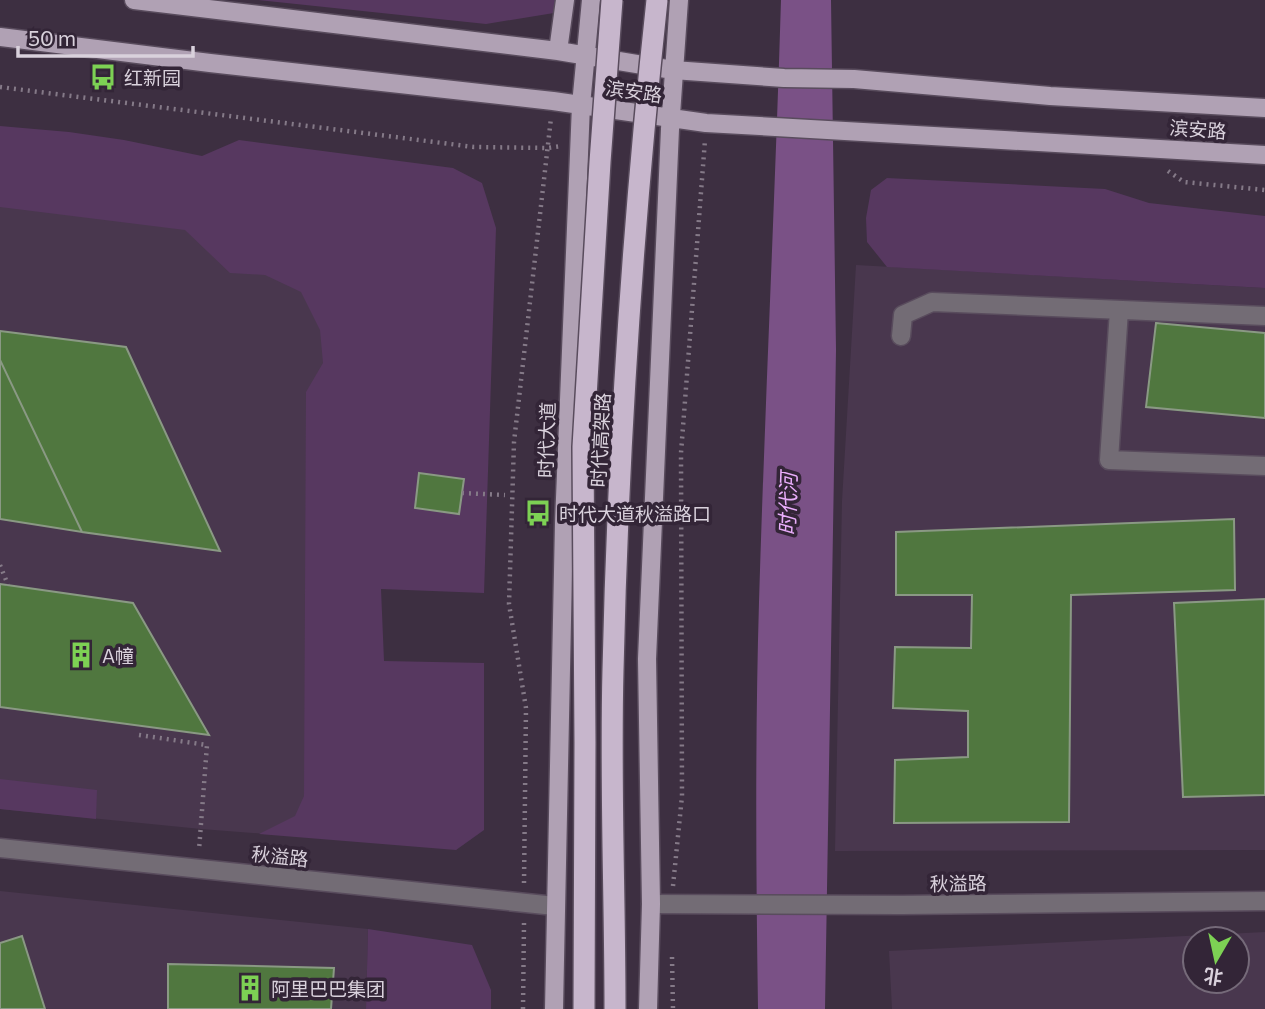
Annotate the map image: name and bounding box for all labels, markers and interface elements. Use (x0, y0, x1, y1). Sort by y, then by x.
scale bar (18, 14, 192, 58)
text: 50 m (28, 25, 76, 50)
bus stop icon: 红新园 (88, 62, 118, 92)
place label: 红新园 (124, 66, 181, 89)
street label: 滨安路 (604, 76, 664, 106)
street label: 滨安路 (1169, 116, 1227, 142)
street label: 时代高架路 (586, 392, 614, 488)
street label: 时代大道 (533, 402, 559, 478)
water label: 时代河 (773, 468, 801, 536)
bus stop icon: 时代大道秋溢路口 (523, 498, 553, 528)
place label: 时代大道秋溢路口 (559, 502, 711, 525)
building icon: A幢 (66, 640, 96, 670)
place label: A幢 (102, 644, 134, 667)
street label: 秋溢路 (250, 842, 310, 870)
street label: 秋溢路 (929, 871, 987, 895)
north arrow (1181, 925, 1251, 995)
text: 北 (1202, 964, 1224, 990)
building icon: 阿里巴巴集团 (235, 973, 265, 1003)
place label: 阿里巴巴集团 (271, 977, 385, 1000)

